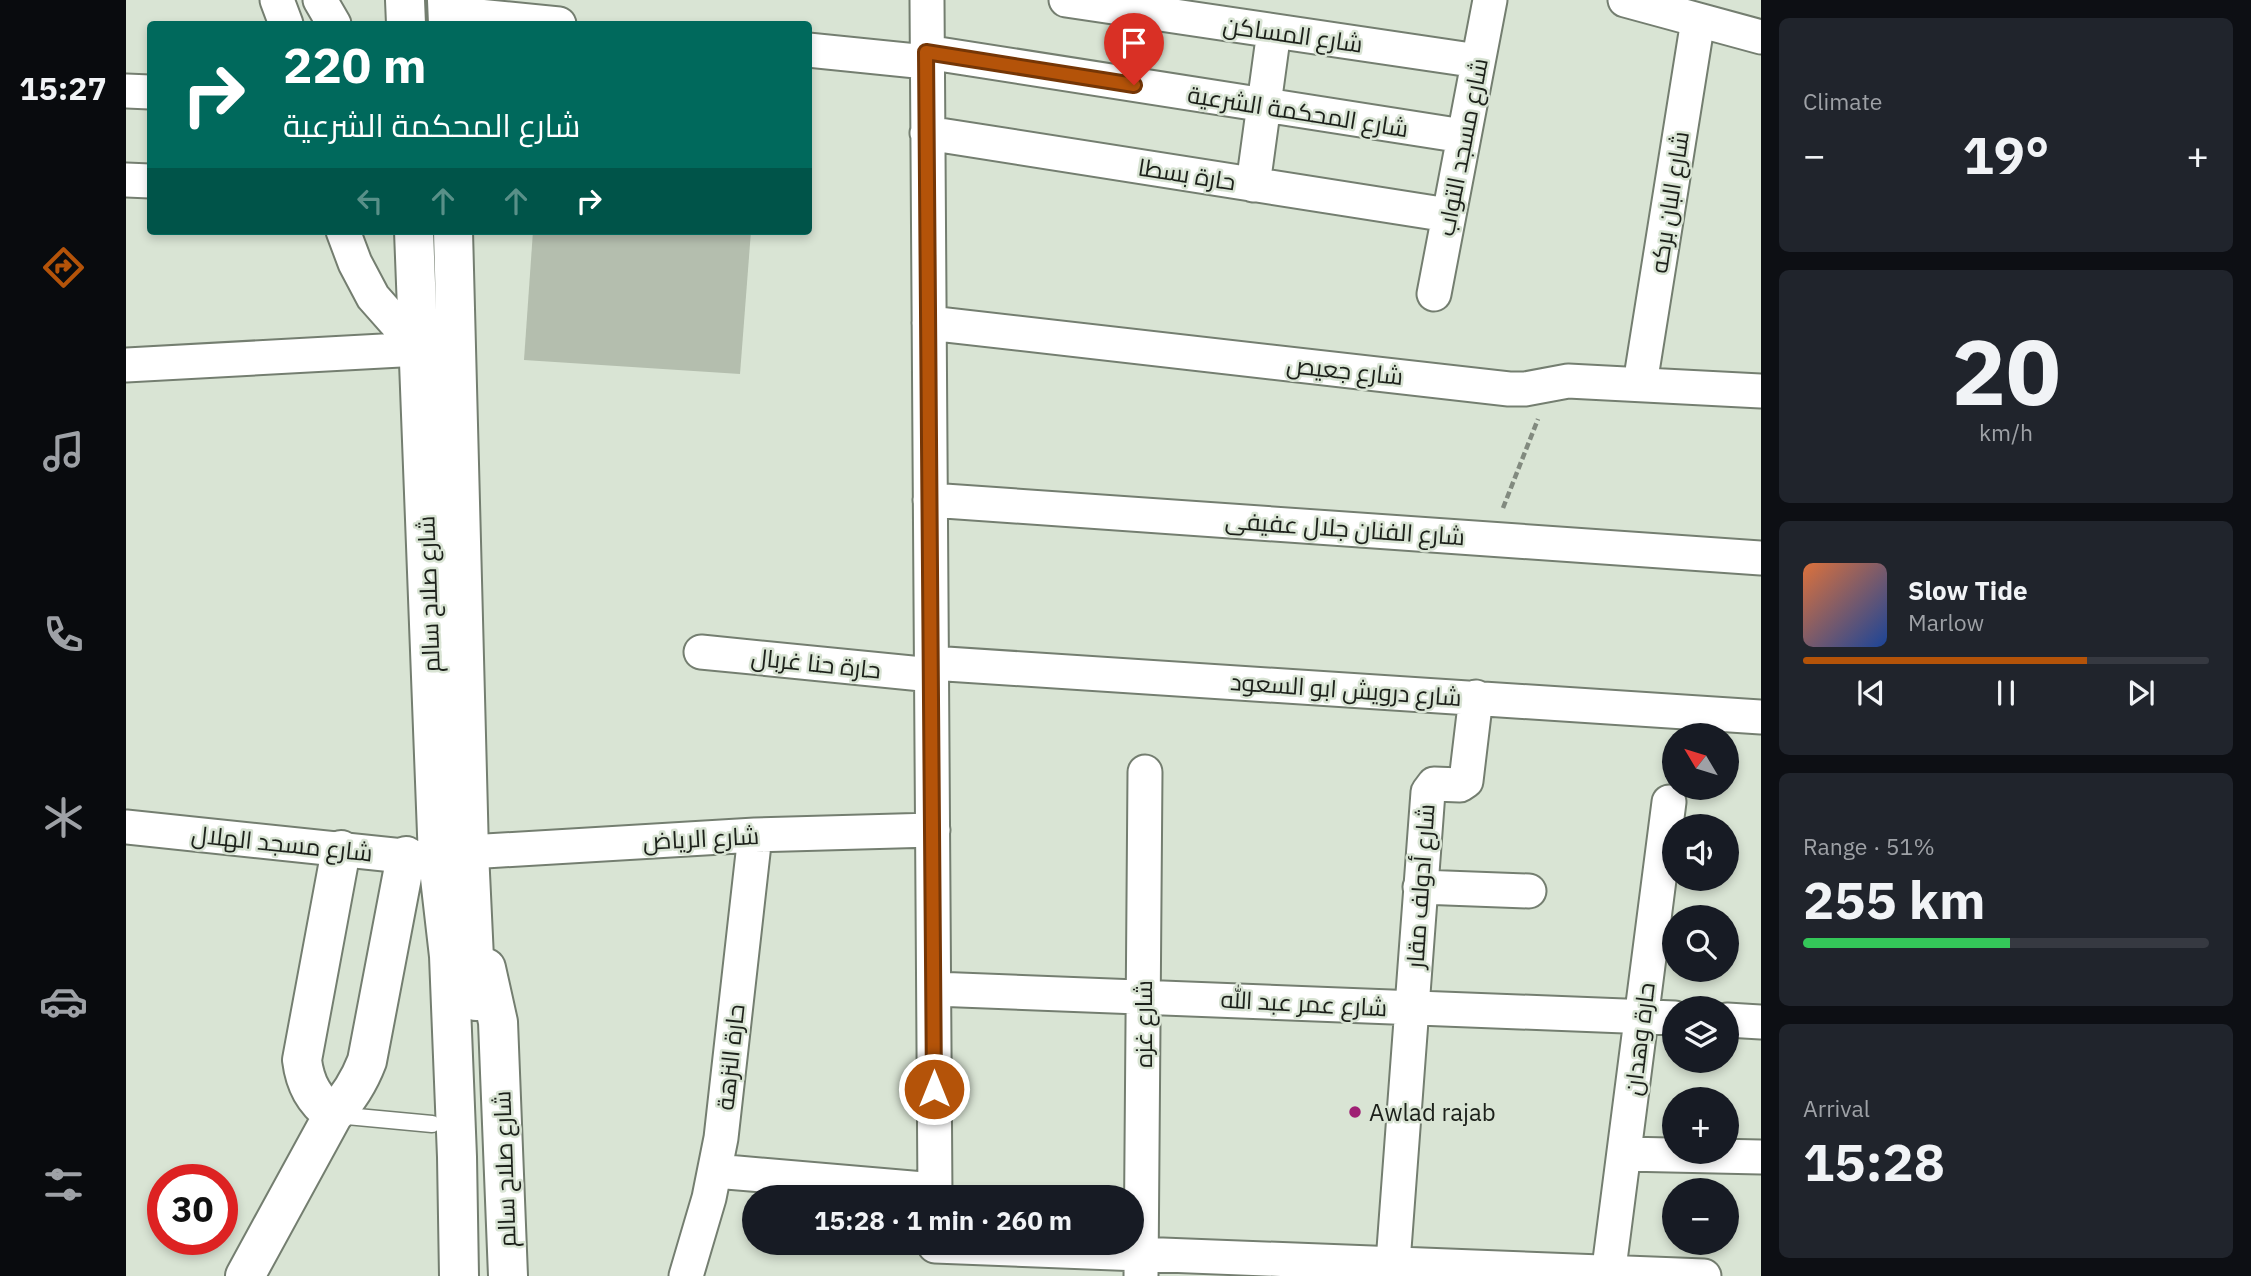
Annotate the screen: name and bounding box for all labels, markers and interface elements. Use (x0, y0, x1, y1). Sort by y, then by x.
street label: شارع المساكن (1221, 8, 1365, 61)
pin (1104, 13, 1164, 85)
icon: arrive (1115, 24, 1153, 62)
text: 220 m (283, 33, 427, 96)
icon: right (168, 49, 259, 140)
street label: شارع مسجد التواب (1429, 55, 1496, 239)
text: 15:27 (19, 67, 107, 109)
street label: شارع المحكمة الشرعية (1185, 78, 1411, 145)
text: Climate (1803, 86, 1882, 116)
text: شارع المحكمة الشرعية (283, 104, 580, 146)
text: 19° (1963, 121, 2049, 188)
street label: شارع البان بركه (1642, 129, 1697, 276)
text: − (1803, 130, 1826, 179)
text: + (2186, 130, 2209, 179)
street label: حارة بسطا (1136, 150, 1238, 198)
icon: left (351, 182, 389, 220)
icon: ahead (424, 182, 462, 220)
icon: ahead (497, 182, 535, 220)
icon: right (570, 182, 608, 220)
icon: directions (39, 243, 88, 292)
text: 20 (1951, 312, 2061, 430)
street label: شارع جعيص (1285, 348, 1405, 393)
text: km/h (1979, 417, 2033, 447)
icon: music (39, 427, 88, 476)
street label: شارع الفنان جلال عفيفى (1224, 504, 1466, 553)
street label: شارع صلاح سالم (409, 515, 448, 673)
text: Slow Tide (1908, 573, 2028, 607)
text: Marlow (1908, 607, 1984, 637)
icon: phone (39, 610, 88, 659)
street label: حارة حنا غربال (749, 640, 883, 686)
street label: شارع درويش ابو السعود (1229, 665, 1463, 714)
icon: previous (1852, 674, 1890, 712)
icon: pause (1987, 674, 2025, 712)
icon: next (2122, 674, 2160, 712)
north arrow (1662, 723, 1740, 800)
map controls (1662, 723, 1739, 1255)
icon: climate (39, 793, 88, 842)
street label: شارع أدولف مقار (1398, 803, 1443, 971)
button: sound (1662, 814, 1739, 891)
street label: شارع مسجد الهلال (190, 818, 374, 869)
street label: شارع الرياض (642, 819, 760, 858)
text: Range · 51% (1803, 831, 1935, 861)
text: 255 km (1803, 866, 1985, 933)
button: search (1662, 905, 1739, 982)
icon: car (39, 977, 88, 1026)
street label: شارع غزه (1127, 980, 1160, 1068)
street label: حارة وهدان (1616, 981, 1662, 1097)
street label: شارع عمر عبد الله (1220, 983, 1388, 1024)
button: layers (1662, 996, 1739, 1073)
street label: حارة النزهة (709, 1002, 751, 1112)
position arrow (897, 1052, 971, 1126)
button: + (1662, 1087, 1739, 1164)
street label: شارع صلاح سالم (485, 1090, 524, 1248)
text: Arrival (1803, 1093, 1870, 1123)
place label: Awlad rajab (1369, 1096, 1496, 1128)
marker: Awlad rajab (1347, 1104, 1363, 1120)
text: 15:28 (1803, 1128, 1945, 1195)
icon: filters (39, 1160, 88, 1209)
speed limit sign: 30 (147, 1164, 238, 1255)
button: − (1662, 1178, 1739, 1255)
text: 15:28 · 1 min · 260 m (814, 1203, 1072, 1237)

